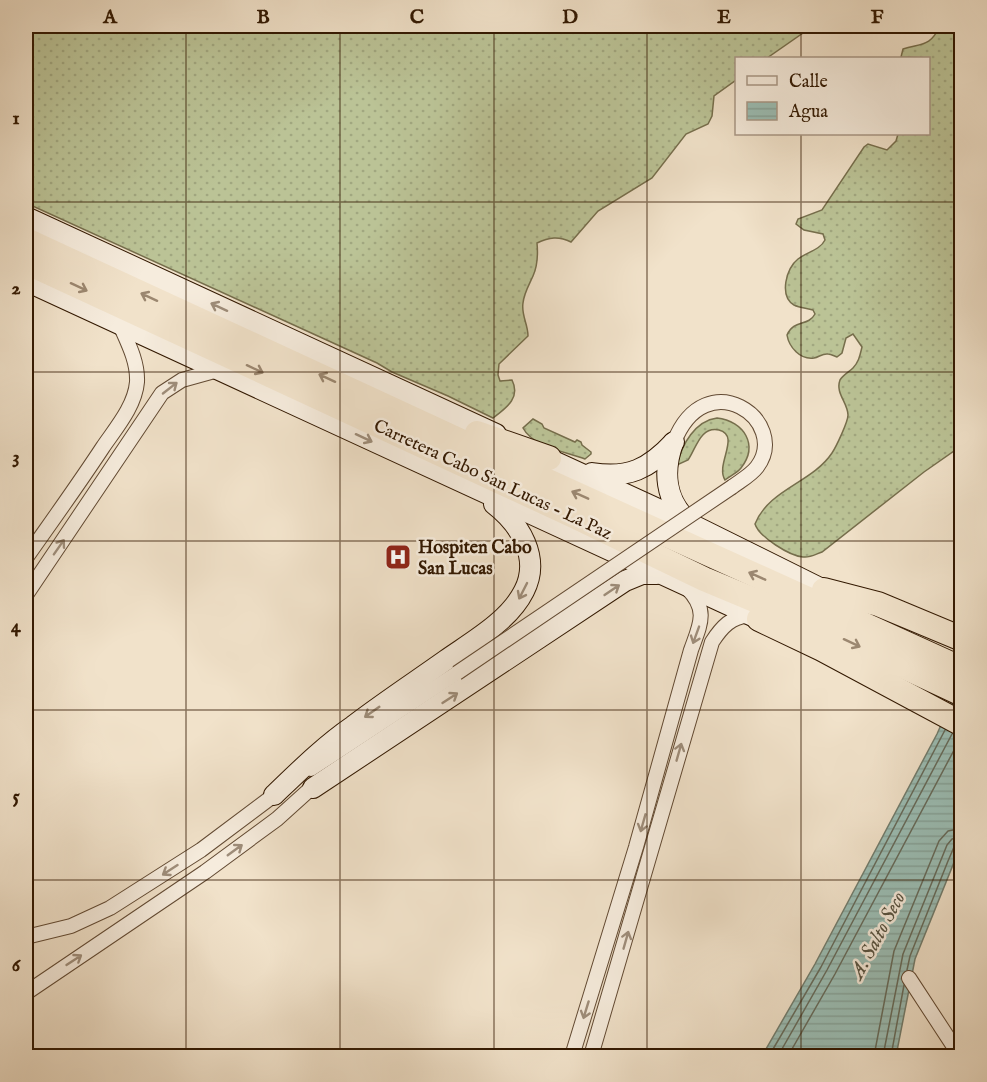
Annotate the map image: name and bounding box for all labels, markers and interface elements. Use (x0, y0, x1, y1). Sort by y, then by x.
text: A (102, 5, 118, 30)
text: B (256, 5, 270, 30)
text: C (410, 5, 424, 30)
text: D (562, 5, 578, 30)
text: E (717, 5, 731, 30)
text: F (871, 5, 884, 30)
legend (735, 57, 930, 135)
text: Calle (789, 71, 828, 94)
text: Agua (788, 101, 828, 124)
text: 1 (12, 106, 20, 131)
text: 2 (11, 276, 21, 301)
one-way arrow (69, 281, 87, 293)
one-way arrow (141, 290, 159, 302)
one-way arrow (211, 300, 229, 312)
one-way arrow (246, 363, 264, 375)
one-way arrow (318, 371, 336, 383)
one-way arrow (162, 381, 178, 394)
street label: Carretera Cabo San Lucas - La Paz (370, 415, 615, 546)
one-way arrow (355, 433, 373, 444)
text: 3 (12, 445, 20, 470)
one-way arrow (571, 489, 589, 501)
place label: Hospiten Cabo San Lucas (418, 537, 532, 581)
one-way arrow (53, 539, 65, 556)
hospital icon: Hospiten Cabo San Lucas (383, 542, 413, 572)
one-way arrow (749, 570, 767, 581)
one-way arrow (517, 582, 529, 599)
one-way arrow (603, 584, 620, 596)
text: 4 (11, 614, 22, 639)
one-way arrow (690, 626, 701, 644)
one-way arrow (843, 638, 861, 650)
one-way arrow (441, 692, 458, 704)
one-way arrow (364, 706, 381, 718)
one-way arrow (674, 743, 686, 762)
text: 5 (12, 784, 20, 809)
one-way arrow (636, 813, 648, 832)
one-way arrow (226, 844, 242, 856)
one-way arrow (162, 865, 179, 877)
water label: A. Salto Seco (844, 888, 912, 985)
one-way arrow (621, 931, 632, 950)
text: 6 (12, 953, 22, 978)
one-way arrow (65, 954, 82, 966)
one-way arrow (580, 1000, 591, 1019)

